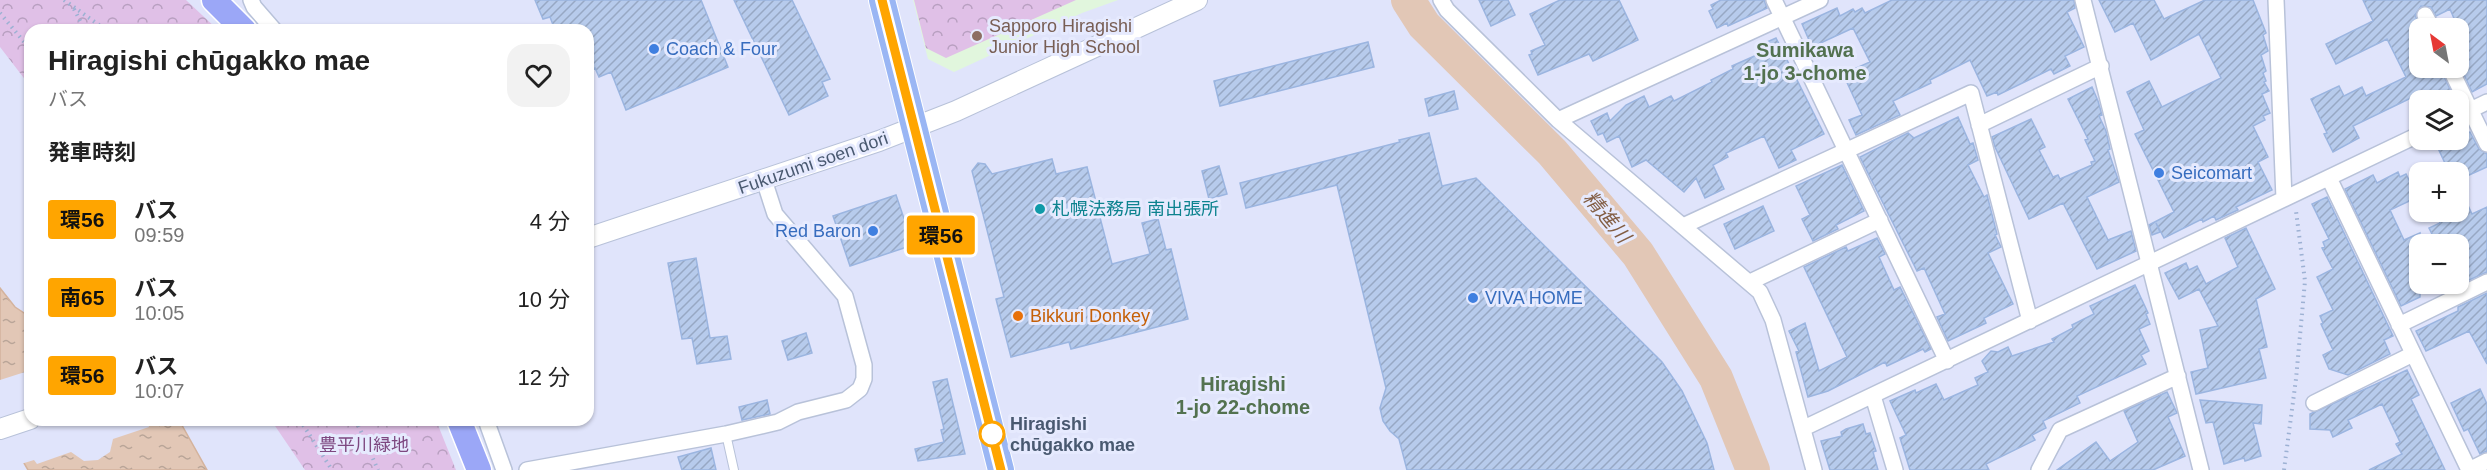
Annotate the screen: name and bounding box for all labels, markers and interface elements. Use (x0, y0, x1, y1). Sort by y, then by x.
place label: Sapporo Hiragishi Junior High School (989, 16, 1140, 57)
north arrow (2409, 18, 2469, 78)
map controls (2409, 18, 2469, 294)
marker: Sapporo Hiragishi Junior High School (970, 29, 984, 43)
place label: Coach & Four (666, 39, 777, 59)
district label: Sumikawa 1-jo 3-chome (1743, 39, 1867, 84)
marker: Coach & Four (647, 42, 661, 56)
button: heart (507, 44, 570, 107)
text: Hiragishi chūgakko mae (48, 45, 370, 76)
text: バス (48, 88, 88, 110)
button: layers (2409, 90, 2469, 150)
street label: Fukuzumi soen dori (735, 128, 891, 198)
text: 発車時刻 (48, 140, 136, 165)
button: + (2409, 162, 2469, 222)
place label: Seicomart (2171, 163, 2252, 183)
marker: Seicomart (2152, 166, 2166, 180)
water label: 精進川 (1579, 187, 1636, 249)
text: バス (134, 198, 178, 223)
place label: 札幌法務局 南出張所 (1052, 199, 1219, 219)
marker: 札幌法務局 南出張所 (1033, 202, 1047, 216)
text: 環56 (60, 208, 104, 231)
text: 4 分 (530, 209, 570, 234)
line badge: 環56 (906, 216, 976, 254)
place label: Red Baron (775, 221, 861, 241)
text: 09:59 (134, 224, 184, 246)
marker: Red Baron (866, 224, 880, 238)
text: 環56 (919, 224, 963, 247)
button: − (2409, 234, 2469, 294)
text: バス (134, 276, 178, 301)
text: 南65 (60, 286, 104, 309)
text: 10 分 (517, 287, 570, 312)
place label: VIVA HOME (1485, 288, 1583, 308)
marker: VIVA HOME (1466, 291, 1480, 305)
text: 10:05 (134, 302, 184, 324)
place label: Bikkuri Donkey (1030, 306, 1150, 326)
marker: Bikkuri Donkey (1011, 309, 1025, 323)
text: バス (134, 354, 178, 379)
text: 環56 (60, 364, 104, 387)
text: 12 分 (517, 365, 570, 390)
district label: Hiragishi 1-jo 22-chome (1176, 373, 1310, 418)
text: 10:07 (134, 380, 184, 402)
place label: Hiragishi chūgakko mae (1010, 414, 1135, 455)
marker: Hiragishi chūgakko mae (979, 421, 1005, 447)
park label: 豊平川緑地 (319, 435, 409, 455)

